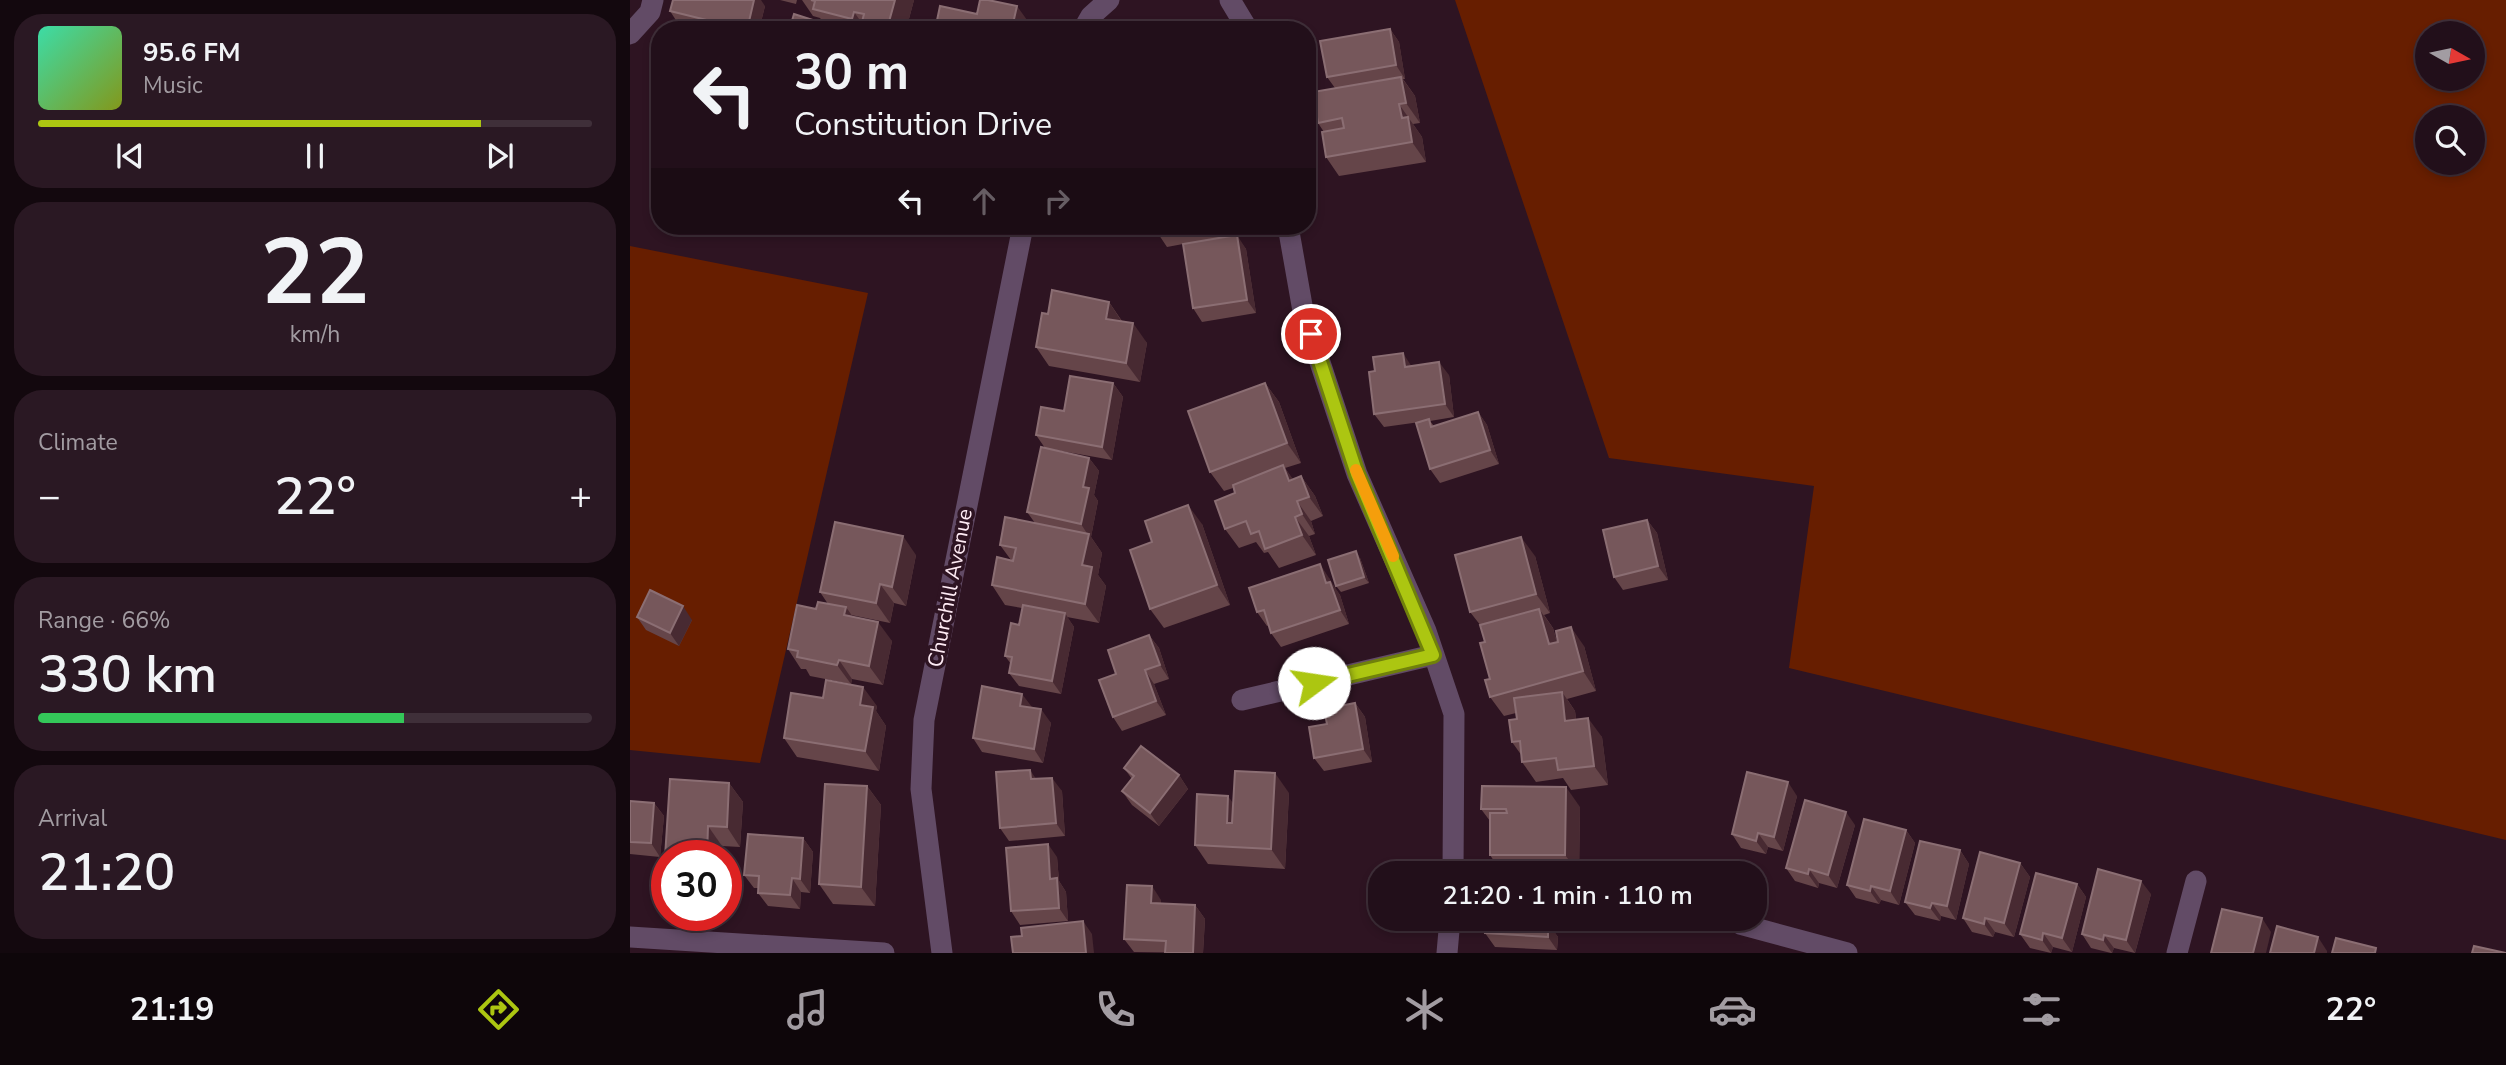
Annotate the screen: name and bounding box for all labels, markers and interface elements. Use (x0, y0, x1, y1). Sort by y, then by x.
north arrow (2415, 21, 2485, 91)
map controls (2415, 21, 2485, 175)
text: 95.6 FM (143, 35, 240, 70)
text: 30 m (794, 39, 909, 106)
icon: left (679, 49, 770, 140)
text: Music (143, 70, 203, 101)
text: Constitution Drive (794, 103, 1052, 146)
button: search (2415, 105, 2485, 175)
icon: previous (111, 137, 149, 175)
icon: pause (296, 137, 334, 175)
icon: next (481, 137, 519, 175)
icon: left (892, 182, 930, 220)
icon: ahead (965, 182, 1003, 220)
icon: right (1038, 182, 1076, 220)
text: 22 (260, 211, 370, 335)
pin (1281, 304, 1341, 364)
icon: arrive (1292, 315, 1330, 353)
text: km/h (290, 319, 340, 350)
text: Climate (38, 427, 118, 458)
text: 22° (274, 461, 356, 532)
text: − (38, 471, 61, 522)
text: + (569, 471, 592, 522)
street label: Churchill Avenue (921, 506, 979, 670)
text: Range · 66% (38, 605, 170, 636)
text: 330 km (38, 639, 217, 710)
position arrow (1277, 646, 1351, 720)
text: Arrival (38, 803, 107, 834)
text: 21:20 (38, 837, 175, 908)
speed limit sign: 30 (651, 840, 742, 931)
text: 21:20 · 1 min · 110 m (1442, 878, 1693, 913)
icon: directions (474, 985, 523, 1034)
icon: music (783, 985, 832, 1034)
icon: phone (1091, 985, 1140, 1034)
icon: climate (1400, 985, 1449, 1034)
icon: car (1708, 985, 1757, 1034)
icon: filters (2017, 985, 2066, 1034)
text: 21:19 (130, 988, 215, 1031)
text: 22° (2326, 988, 2376, 1031)

